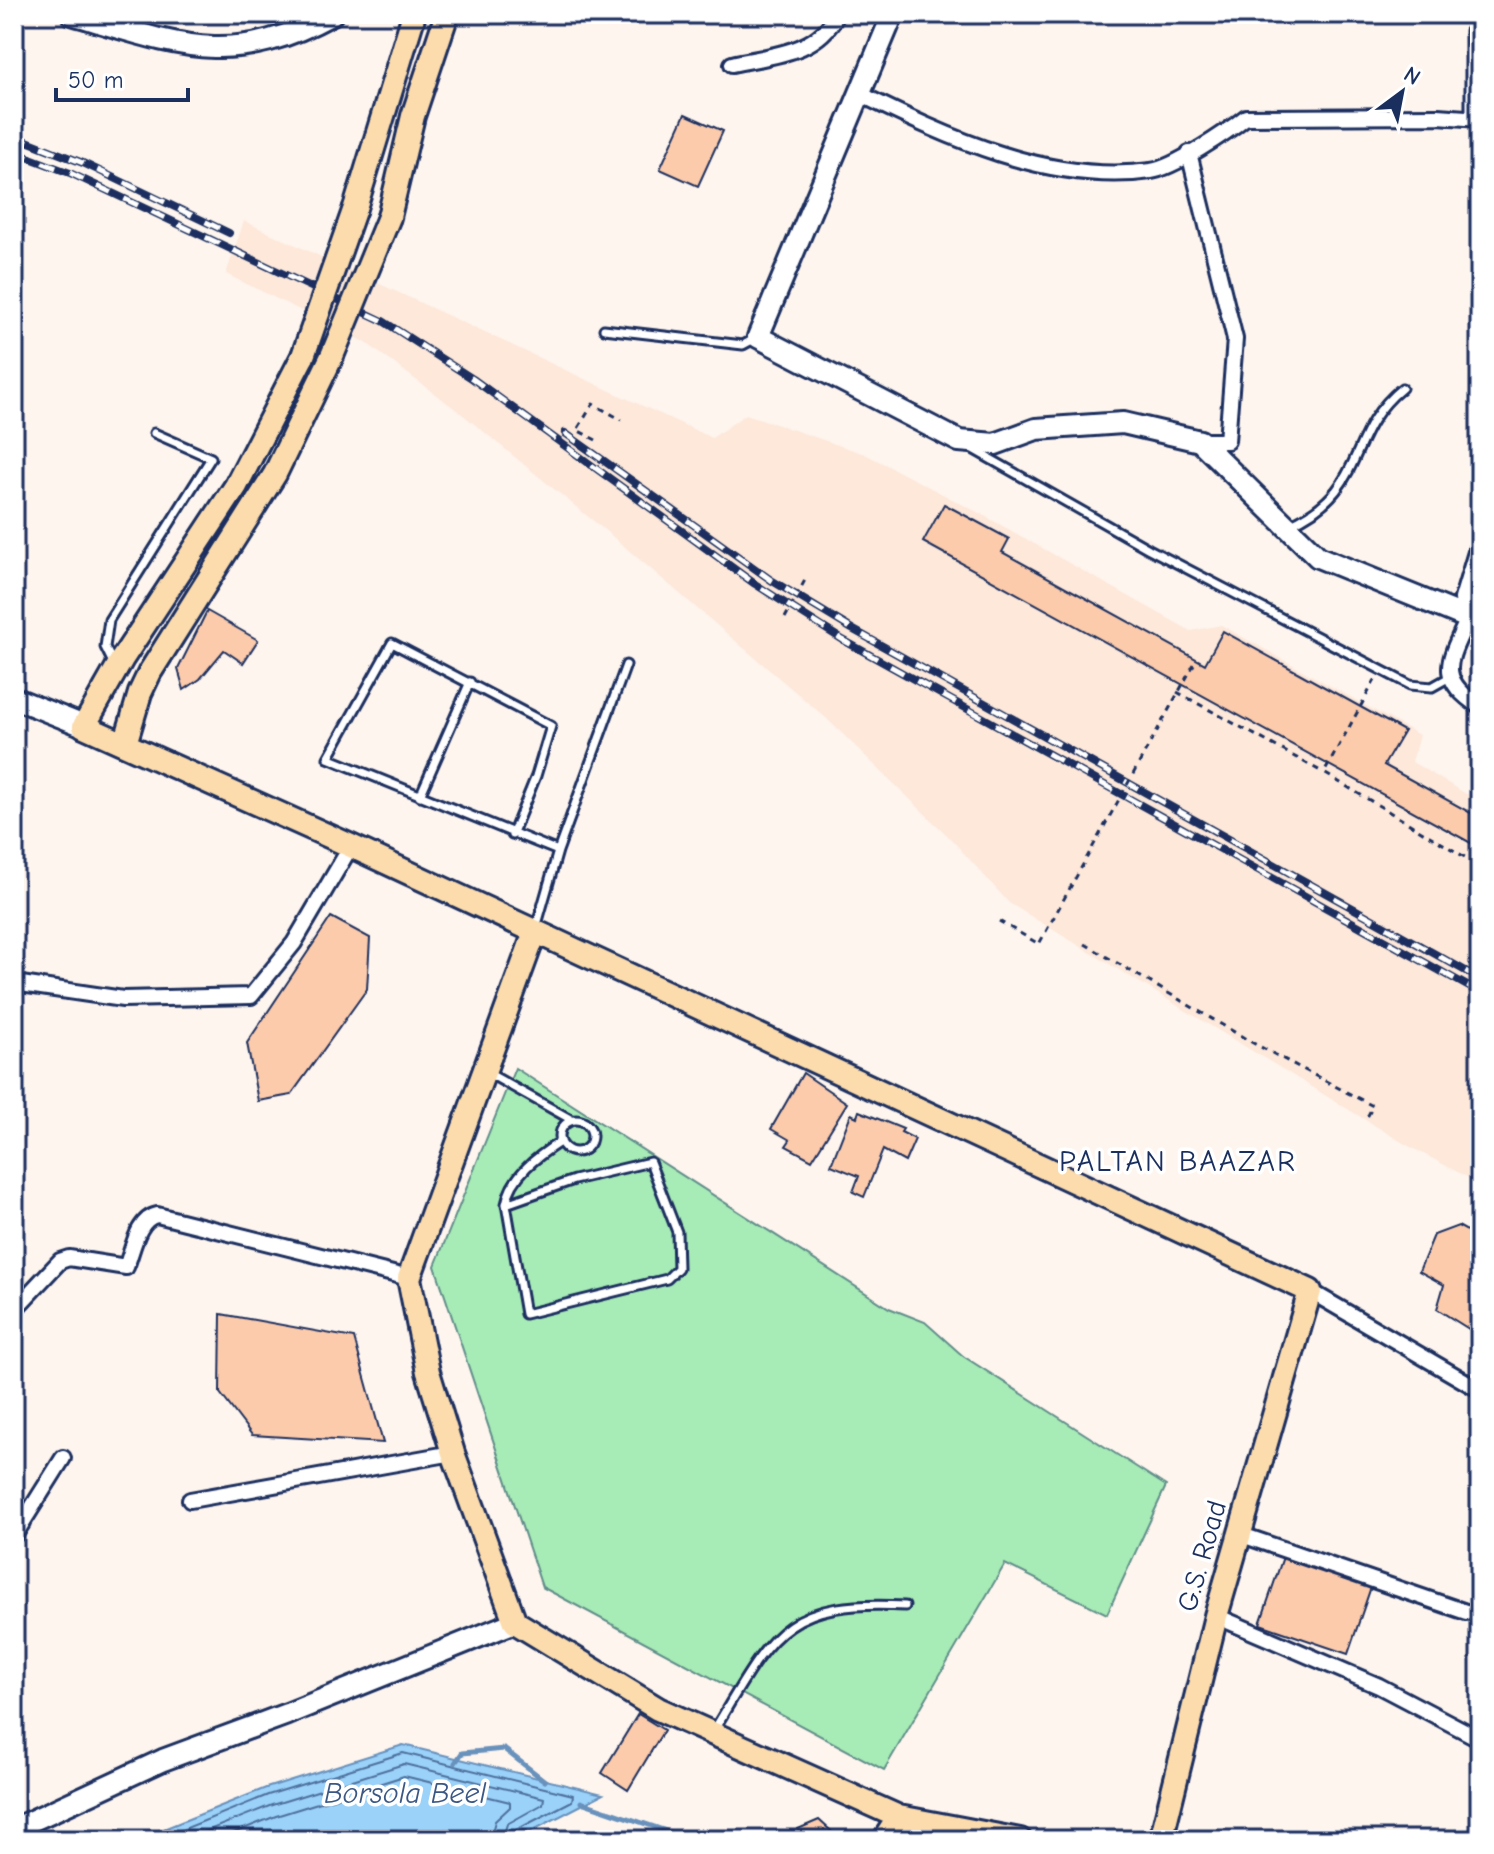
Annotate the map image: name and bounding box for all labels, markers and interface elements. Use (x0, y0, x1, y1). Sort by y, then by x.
scale bar (56, 52, 188, 102)
north arrow (1362, 52, 1442, 132)
text: N (1399, 61, 1425, 91)
text: 50 m (68, 66, 124, 94)
district label: PALTAN BAAZAR (1059, 1144, 1297, 1179)
street label: G.S. Road (1171, 1497, 1233, 1615)
water label: Borsola Beel (324, 1776, 486, 1811)

